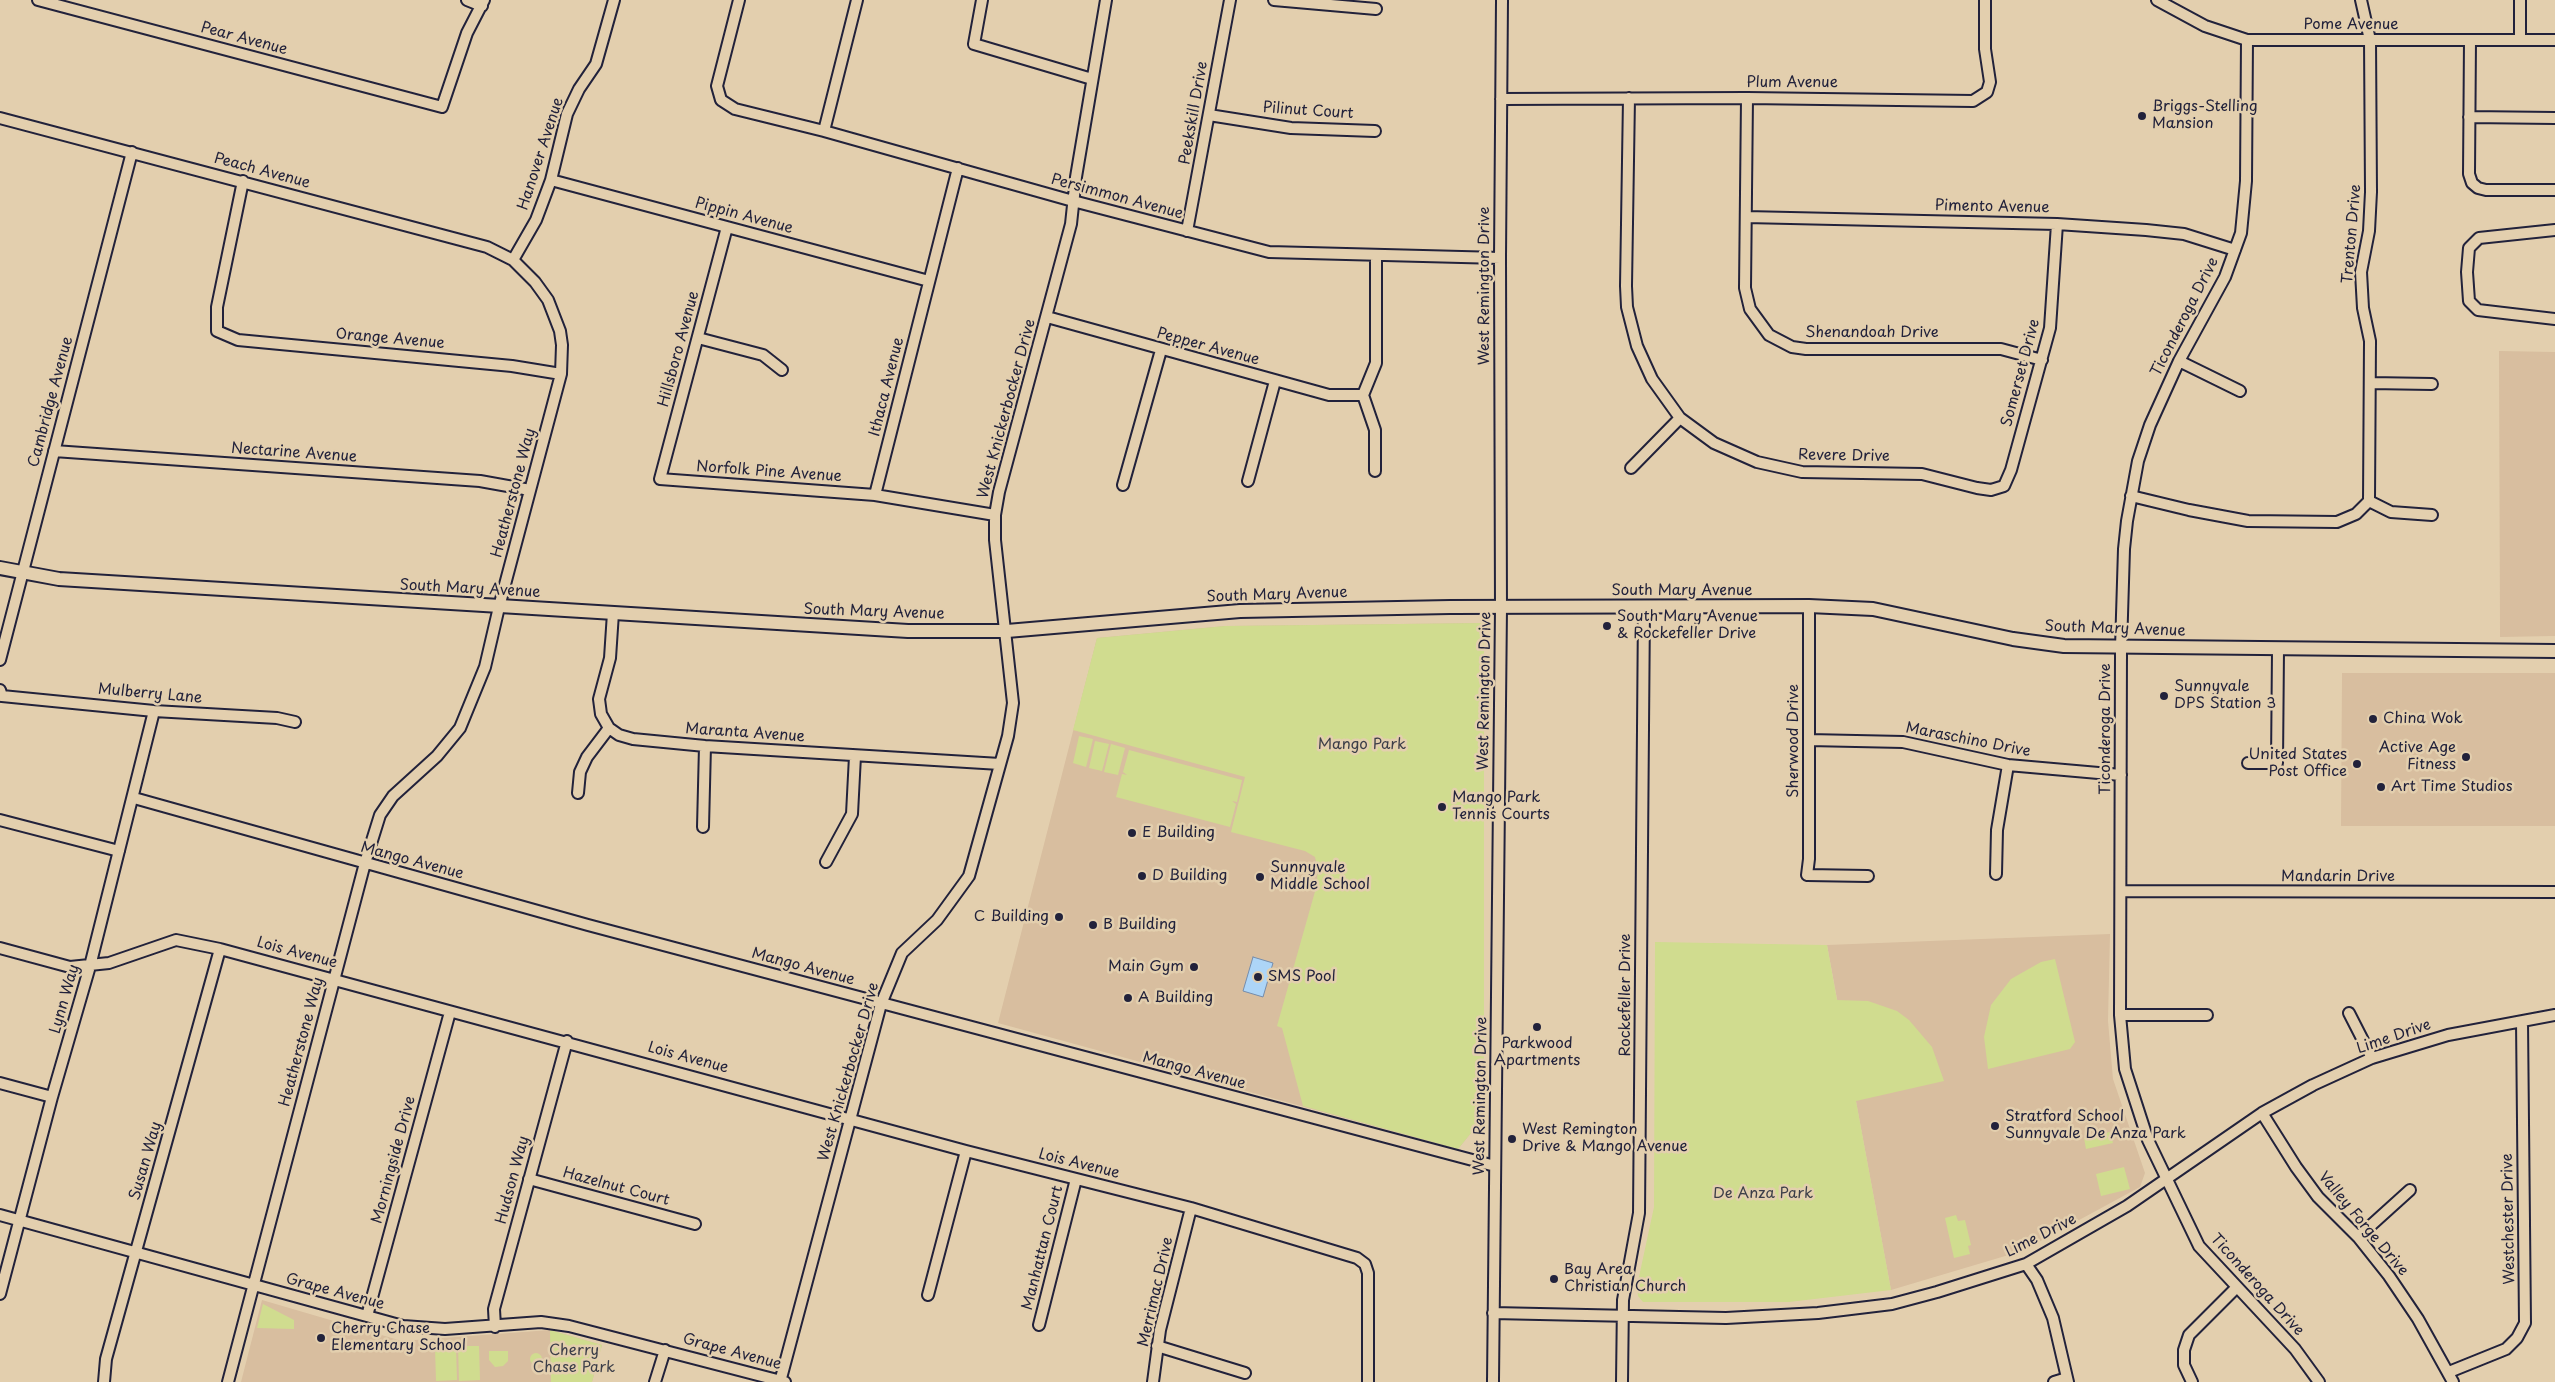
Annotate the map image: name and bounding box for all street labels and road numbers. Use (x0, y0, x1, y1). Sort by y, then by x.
street label: Pome Avenue (2304, 16, 2398, 34)
street label: Pear Avenue (199, 19, 289, 59)
street label: Peekskill Drive (1176, 60, 1212, 166)
street label: Plum Avenue (1746, 74, 1838, 92)
street label: Hanover Avenue (514, 95, 568, 213)
street label: Pilinut Court (1262, 99, 1354, 123)
street label: Peach Avenue (212, 150, 312, 192)
street label: Persimmon Avenue (1049, 171, 1185, 223)
street label: Trenton Drive (2339, 184, 2365, 284)
street label: Pippin Avenue (693, 194, 795, 238)
street label: Pimento Avenue (1934, 197, 2050, 217)
street label: West Remington Drive (1476, 207, 1494, 365)
street label: Ticonderoga Drive (2147, 254, 2223, 380)
street label: Hillsboro Avenue (655, 289, 703, 409)
street label: West Knickerbocker Drive (974, 317, 1040, 501)
street label: Somerset Drive (1998, 317, 2044, 429)
street label: Shenandoah Drive (1805, 324, 1939, 342)
street label: Orange Avenue (335, 325, 445, 353)
street label: Pepper Avenue (1155, 325, 1261, 369)
street label: Cambridge Avenue (25, 335, 77, 469)
street label: Ithaca Avenue (866, 336, 908, 438)
street label: Heatherstone Way (488, 426, 540, 560)
street label: Nectarine Avenue (230, 440, 358, 466)
street label: Revere Drive (1798, 446, 1890, 466)
street label: Norfolk Pine Avenue (696, 458, 842, 486)
street label: South Mary Avenue (399, 576, 541, 602)
street label: South Mary Avenue (1612, 582, 1752, 600)
street label: South Mary Avenue (1206, 584, 1348, 606)
street label: South Mary Avenue (803, 601, 945, 623)
street label: West Remington Drive (1475, 611, 1495, 771)
street label: South Mary Avenue (2044, 618, 2186, 640)
street label: Ticonderoga Drive (2097, 663, 2115, 795)
street label: Mulberry Lane (97, 680, 203, 708)
street label: Sherwood Drive (1785, 684, 1803, 798)
street label: Maraschino Drive (1904, 719, 2032, 761)
street label: Maranta Avenue (685, 720, 805, 746)
street label: Mango Avenue (358, 839, 466, 883)
street label: Mandarin Drive (2281, 868, 2395, 886)
street label: Rockefeller Drive (1617, 933, 1635, 1057)
street label: Lois Avenue (255, 934, 339, 972)
street label: Mango Avenue (749, 945, 857, 989)
street label: Lynn Way (47, 962, 83, 1036)
street label: Heatherstone Way (276, 975, 328, 1109)
street label: West Knickerbocker Drive (815, 980, 883, 1164)
street label: West Remington Drive (1471, 1016, 1491, 1176)
street label: Lime Drive (2355, 1016, 2433, 1058)
street label: Lois Avenue (646, 1039, 730, 1077)
street label: Mango Avenue (1140, 1049, 1248, 1093)
street label: Morningside Drive (368, 1094, 420, 1226)
street label: Susan Way (126, 1120, 166, 1202)
street label: Hudson Way (493, 1134, 533, 1226)
street label: Lois Avenue (1037, 1145, 1121, 1183)
street label: Westchester Drive (2499, 1153, 2519, 1285)
street label: Hazelnut Court (561, 1164, 671, 1210)
street label: Valley Forge Drive (2314, 1168, 2412, 1280)
street label: Manhattan Court (1019, 1184, 1067, 1312)
street label: Lime Drive (2002, 1210, 2080, 1262)
street label: Ticonderoga Drive (2206, 1230, 2308, 1340)
street label: Merrimac Drive (1135, 1235, 1177, 1349)
street label: Grape Avenue (284, 1270, 386, 1314)
street label: Grape Avenue (681, 1330, 783, 1374)

